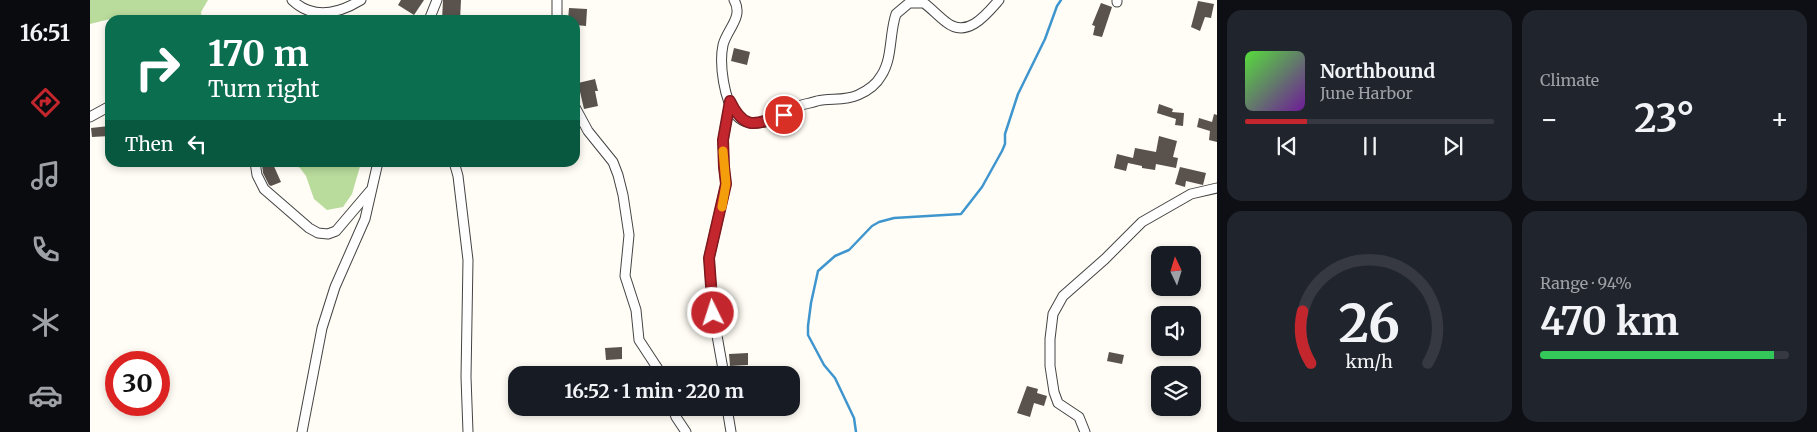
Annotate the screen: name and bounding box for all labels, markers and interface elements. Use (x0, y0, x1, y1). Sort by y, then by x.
text: 16:51 (20, 19, 70, 47)
text: 170 m (208, 32, 309, 76)
icon: right (125, 35, 190, 100)
text: Northbound (1320, 59, 1435, 83)
text: Climate (1540, 70, 1599, 90)
text: Turn right (208, 75, 319, 103)
text: June Harbor (1320, 83, 1413, 103)
icon: directions (28, 85, 63, 120)
pin (763, 94, 805, 136)
text: 23° (1634, 95, 1695, 142)
icon: arrive (770, 101, 798, 129)
text: − (1540, 101, 1559, 137)
text: + (1770, 101, 1789, 137)
icon: left (183, 130, 211, 158)
text: Then (125, 132, 173, 156)
icon: previous (1273, 132, 1301, 160)
icon: pause (1356, 132, 1384, 160)
icon: next (1439, 132, 1467, 160)
icon: music (28, 158, 63, 193)
icon: phone (28, 232, 63, 267)
north arrow (1151, 246, 1201, 296)
map controls (1151, 246, 1201, 416)
text: Range · 94% (1540, 273, 1632, 293)
position arrow (686, 286, 738, 338)
text: 26 (1339, 291, 1400, 356)
text: 470 km (1540, 298, 1679, 345)
icon: climate (28, 305, 63, 340)
button: sound (1151, 306, 1201, 356)
text: km/h (1346, 350, 1393, 373)
speed limit sign: 30 (105, 351, 170, 416)
button: layers (1151, 366, 1201, 416)
icon: car (28, 378, 63, 413)
text: 16:52 · 1 min · 220 m (564, 379, 744, 403)

